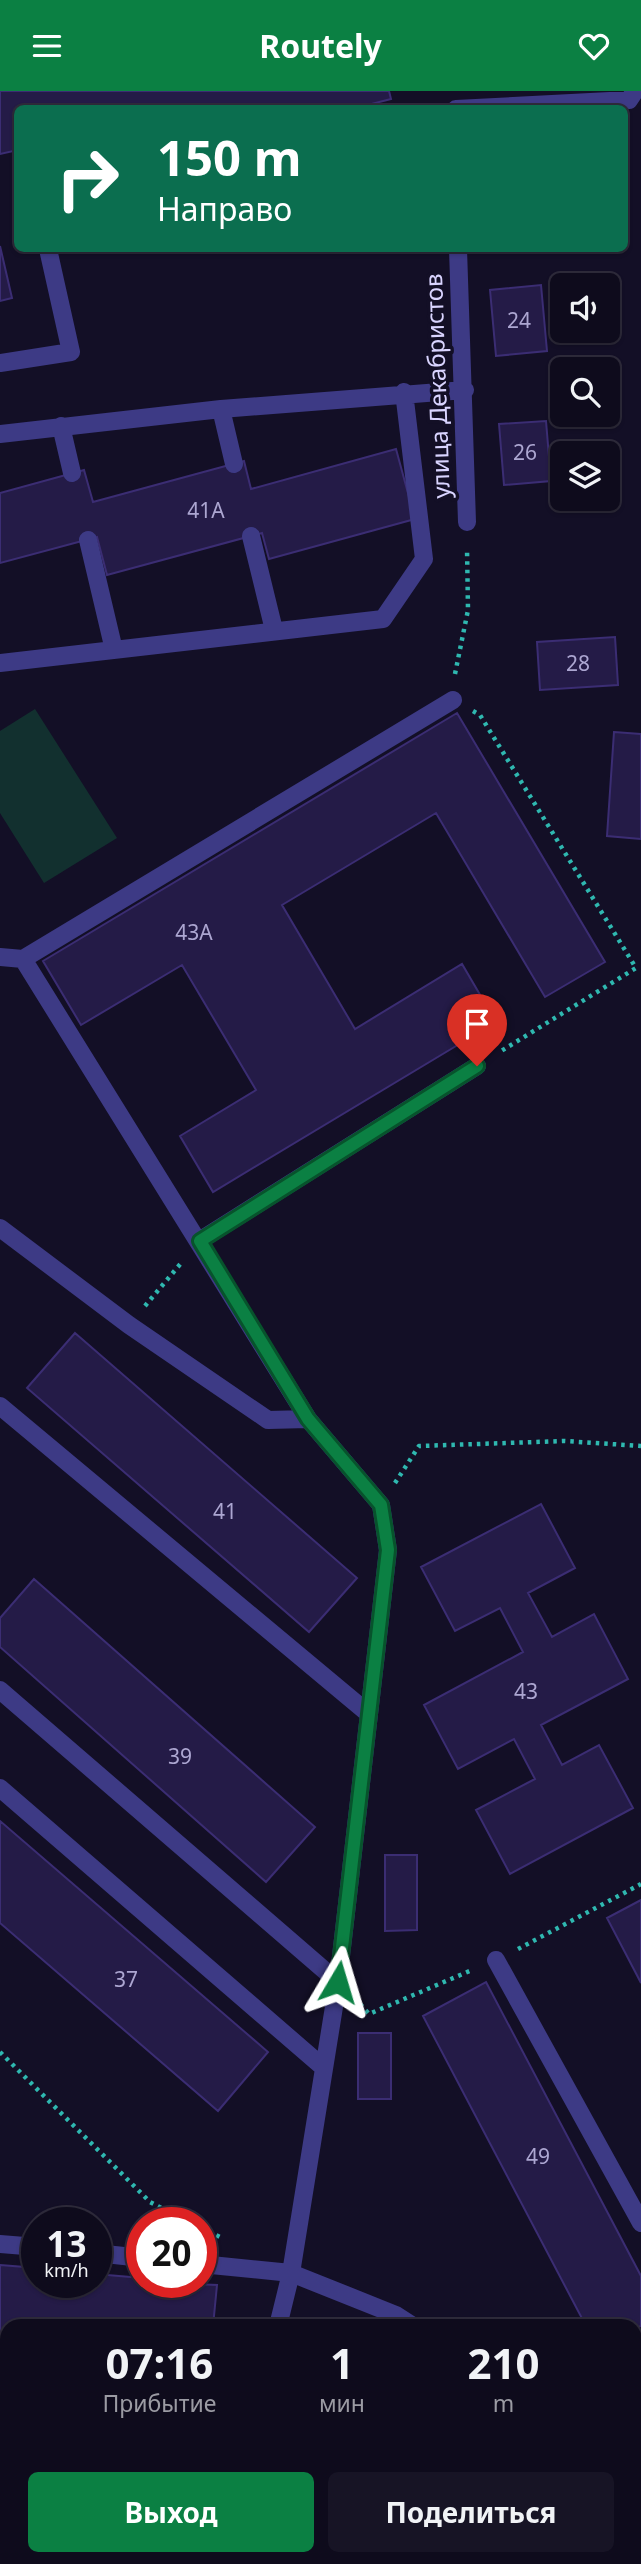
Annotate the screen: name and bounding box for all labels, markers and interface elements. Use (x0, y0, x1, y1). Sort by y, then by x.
text: Routely (259, 24, 382, 67)
icon: menu (28, 27, 66, 65)
icon: heart (575, 27, 613, 65)
text: 150 m (157, 124, 302, 190)
icon: right (42, 133, 133, 224)
text: Направо (157, 187, 292, 230)
street label: улица Декабристов (416, 273, 457, 499)
map controls (550, 273, 620, 511)
button: sound (550, 273, 620, 343)
house number: 24 (507, 306, 531, 334)
button: search (550, 357, 620, 427)
house number: 26 (513, 438, 537, 466)
button: layers (550, 441, 620, 511)
house number: 41А (187, 496, 225, 524)
house number: 28 (566, 649, 590, 677)
house number: 43А (175, 918, 213, 946)
pin (447, 994, 507, 1066)
icon: arrive (458, 1005, 496, 1043)
house number: 41 (213, 1497, 237, 1525)
house number: 43 (514, 1677, 538, 1705)
house number: 39 (168, 1742, 192, 1770)
position arrow (301, 1945, 375, 2019)
house number: 37 (114, 1965, 138, 1993)
house number: 49 (526, 2142, 550, 2170)
speed limit sign: 20 (126, 2207, 217, 2298)
text: 13 (46, 2220, 87, 2267)
text: km/h (44, 2258, 89, 2282)
text: 07:16 (106, 2334, 213, 2391)
text: 1 (330, 2334, 354, 2391)
text: 210 (467, 2334, 540, 2391)
text: Прибытие (102, 2387, 216, 2419)
text: мин (319, 2387, 365, 2419)
text: m (493, 2387, 514, 2419)
button: Выход (28, 2472, 314, 2552)
button: Поделиться (328, 2472, 614, 2552)

